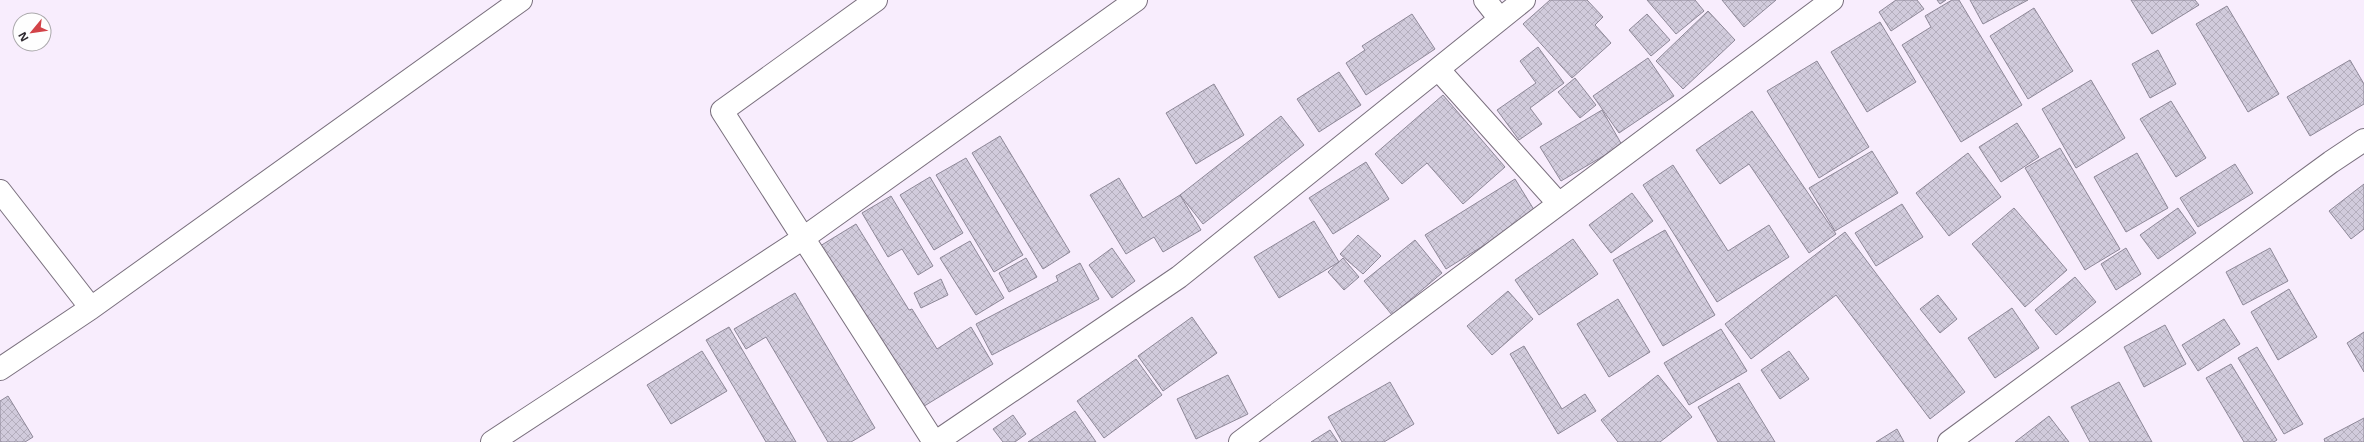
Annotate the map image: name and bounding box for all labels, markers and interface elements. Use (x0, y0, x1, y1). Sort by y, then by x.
north arrow (12, 12, 52, 52)
text: N (14, 30, 32, 45)

